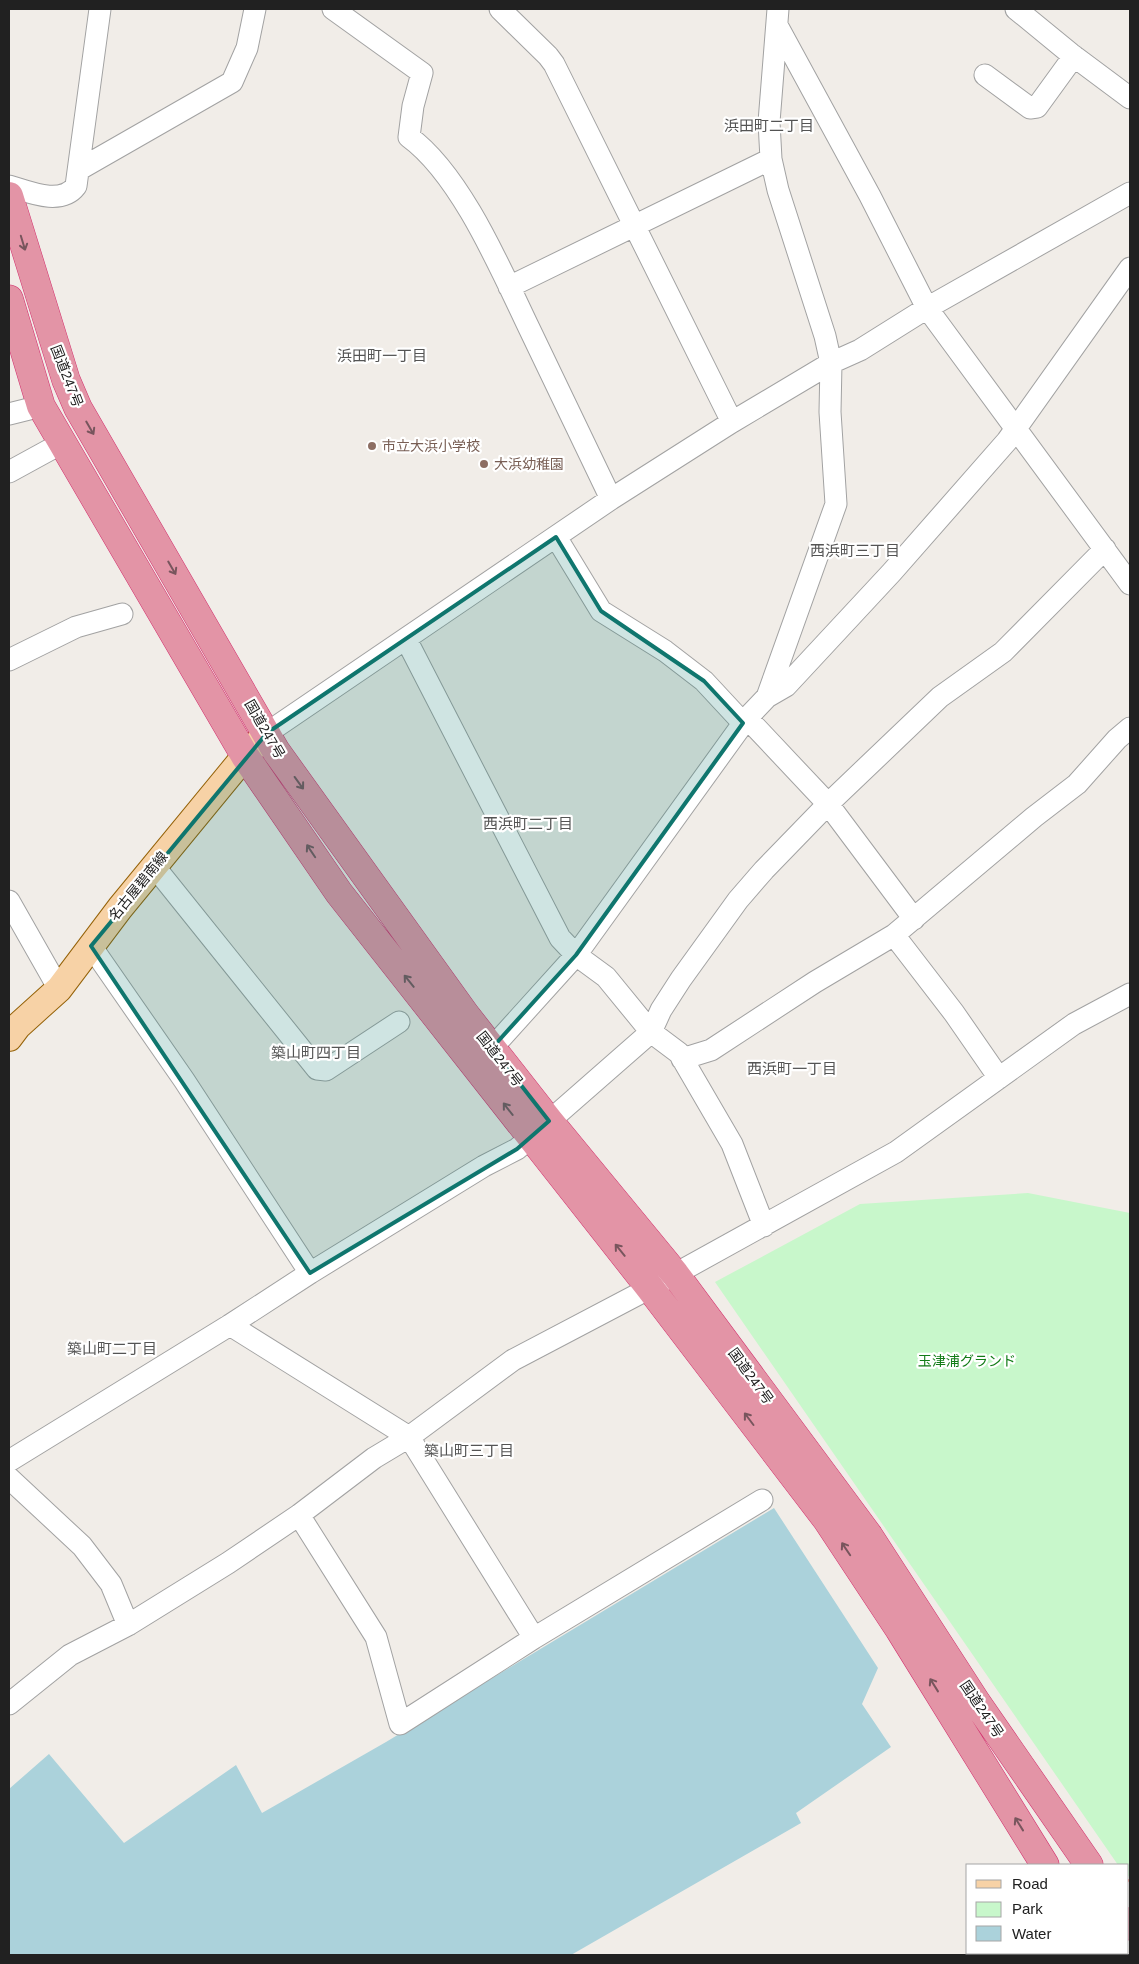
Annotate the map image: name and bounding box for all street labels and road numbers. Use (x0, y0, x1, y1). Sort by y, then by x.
street label: 国道247号 (48, 343, 86, 409)
street label: 国道247号 (242, 697, 288, 761)
street label: 名古屋碧南線 (105, 848, 171, 924)
street label: 国道247号 (474, 1028, 526, 1090)
street label: 国道247号 (725, 1345, 777, 1407)
street label: 国道247号 (957, 1677, 1007, 1741)

